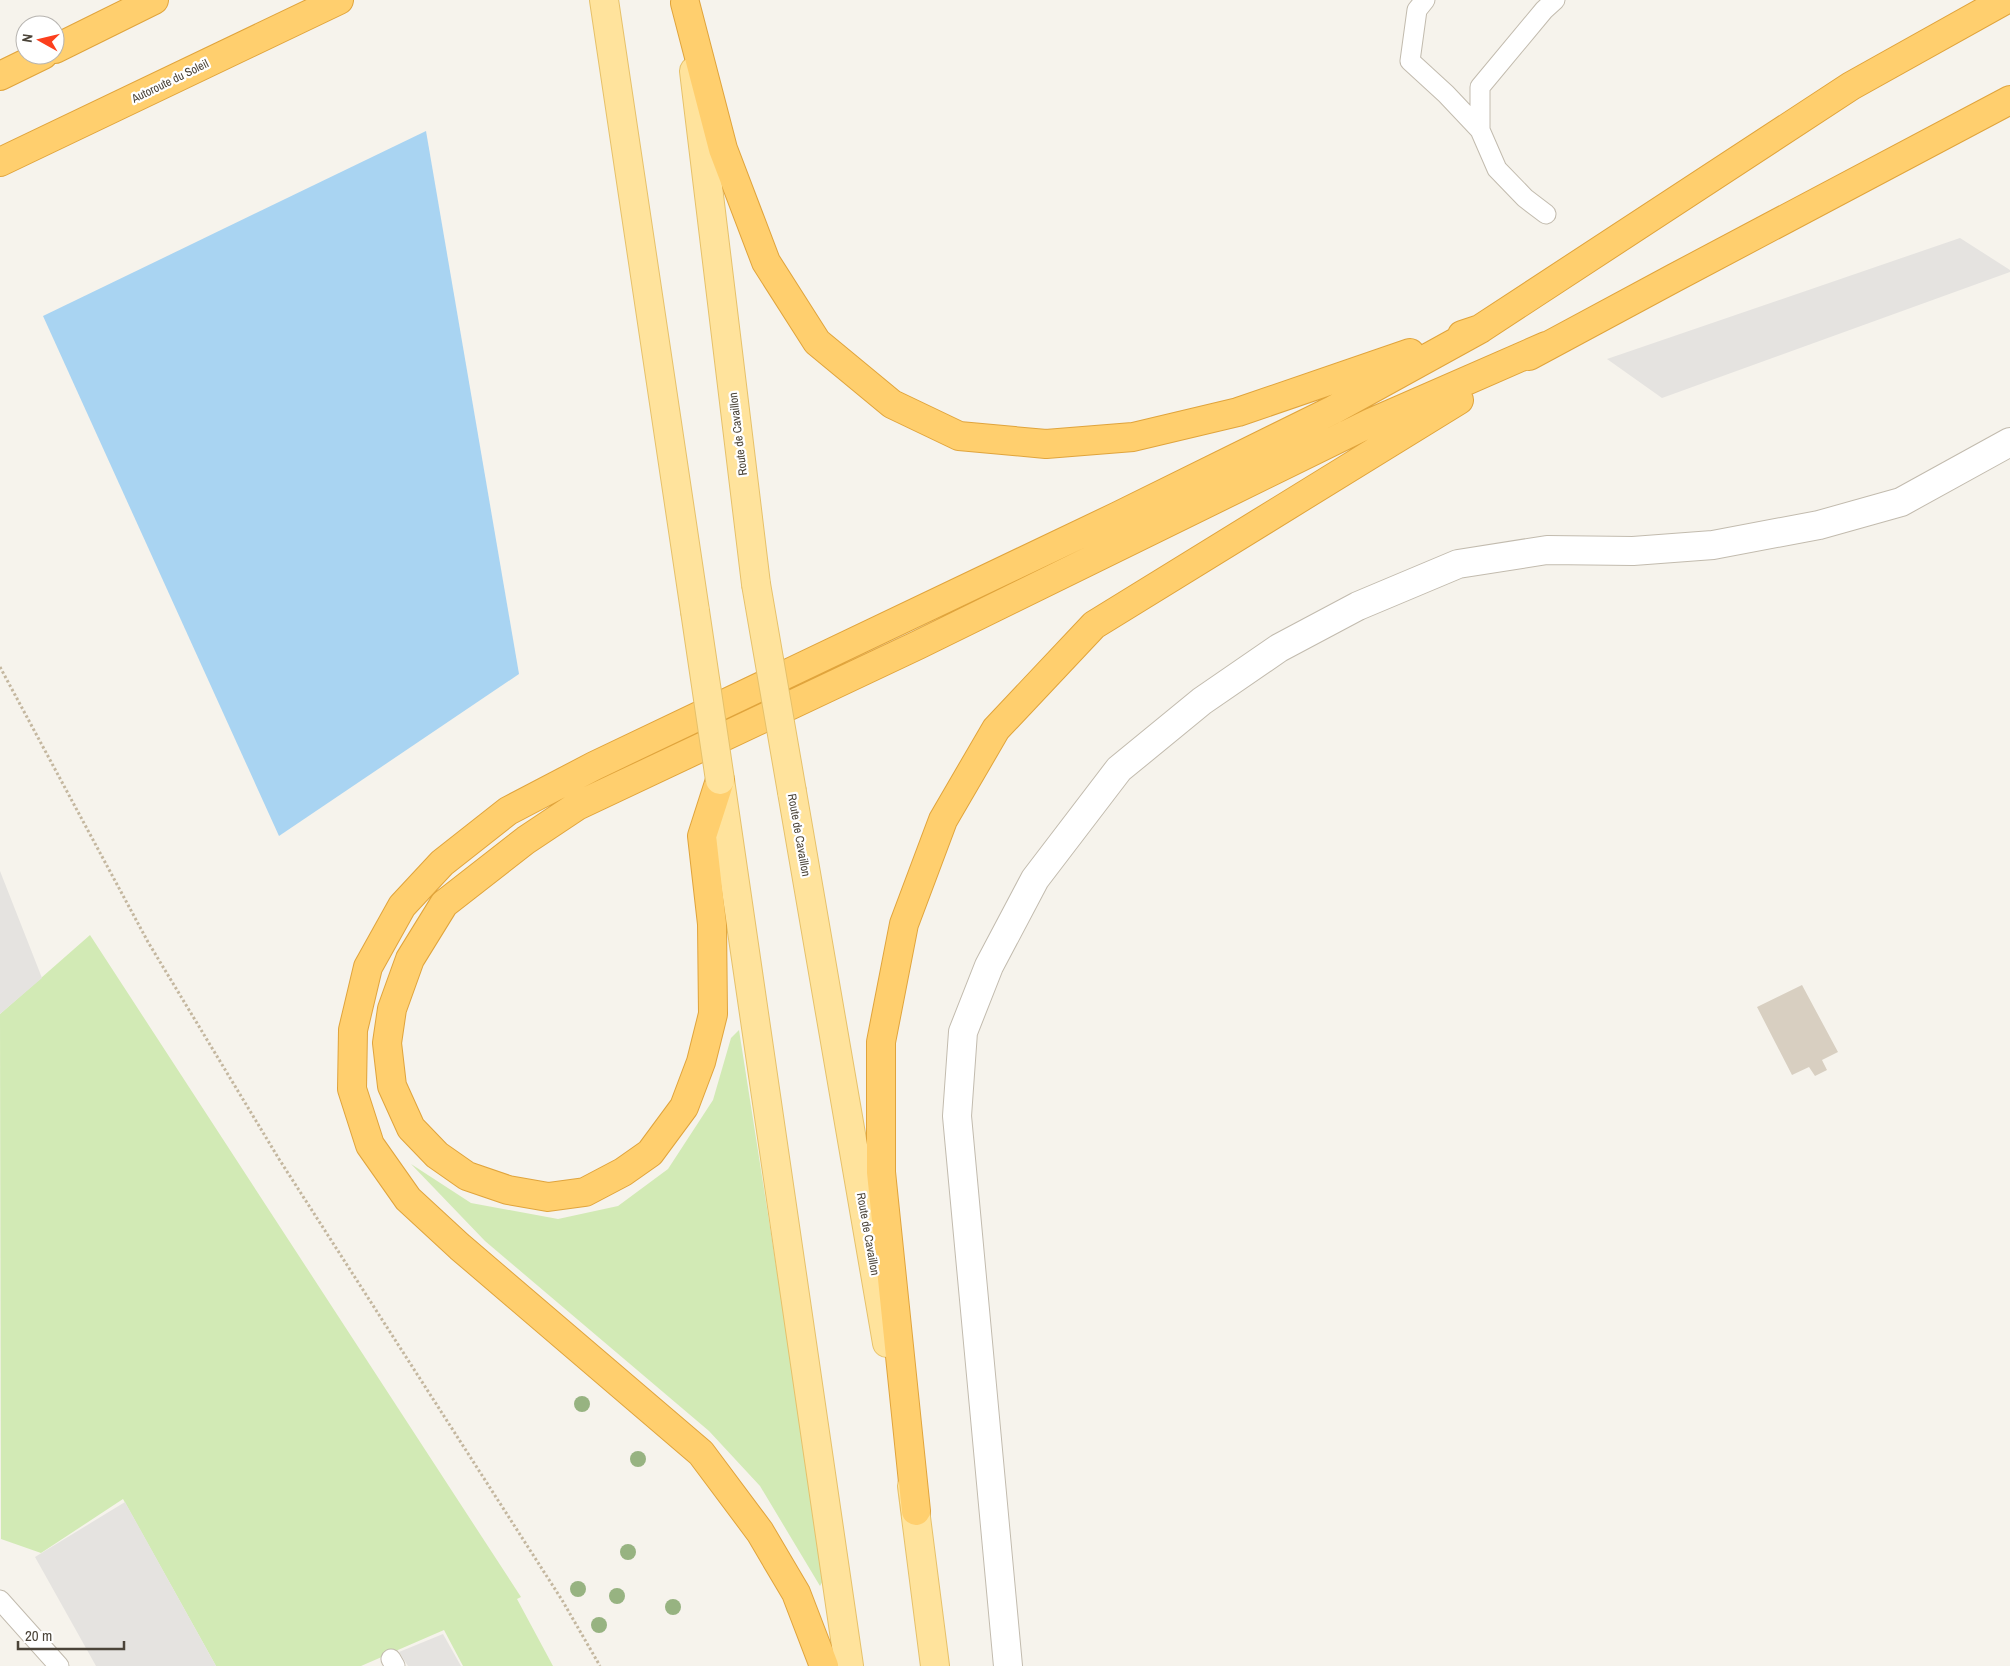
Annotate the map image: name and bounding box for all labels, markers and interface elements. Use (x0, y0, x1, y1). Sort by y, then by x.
north arrow (15, 15, 65, 65)
text: N (18, 33, 37, 44)
street label: Autoroute du Soleil (128, 55, 211, 107)
street label: Route de Cavaillon (725, 391, 751, 477)
street label: Route de Cavaillon (784, 792, 814, 878)
street label: Route de Cavaillon (853, 1191, 883, 1277)
scale bar (18, 1618, 124, 1650)
text: 20 m (25, 1625, 52, 1646)

